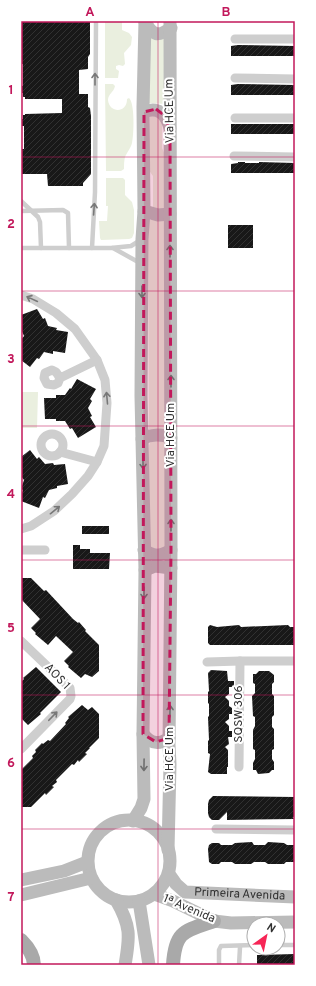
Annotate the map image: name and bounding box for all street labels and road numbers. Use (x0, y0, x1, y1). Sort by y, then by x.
street label: Via HCE Um (161, 79, 179, 143)
street label: Via HCE Um (163, 403, 179, 467)
street label: AOS 1 (40, 660, 74, 694)
street label: SQSW 306 (231, 685, 247, 743)
street label: Via HCE Um (162, 727, 178, 791)
street label: Primeira Avenida (194, 884, 286, 905)
street label: 1ª Avenida (160, 891, 218, 927)

